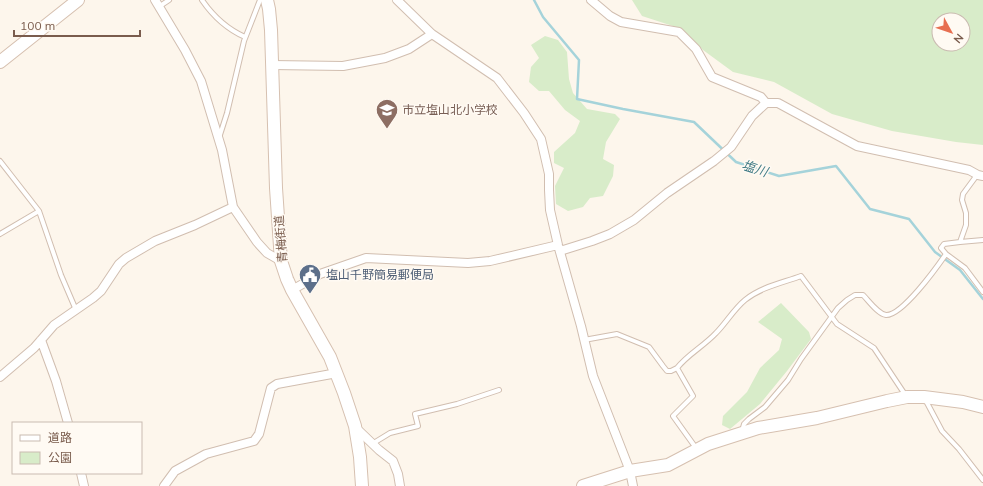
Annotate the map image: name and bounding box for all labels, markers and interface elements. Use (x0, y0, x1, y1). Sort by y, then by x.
scale bar (14, 12, 140, 38)
north arrow (931, 12, 971, 52)
text: 100 m (20, 18, 55, 33)
text: N (951, 31, 967, 46)
school or university icon: 市立塩山北小学校 (374, 97, 400, 130)
place label: 市立塩山北小学校 (402, 102, 498, 117)
water label: 塩川 (740, 156, 772, 180)
street label: 青梅街道 (271, 214, 290, 264)
public building icon: 塩山千野簡易郵便局 (297, 262, 323, 295)
place label: 塩山千野簡易郵便局 (326, 267, 434, 282)
legend (12, 422, 142, 474)
text: 道路 (48, 430, 72, 445)
text: 公園 (48, 450, 72, 465)

